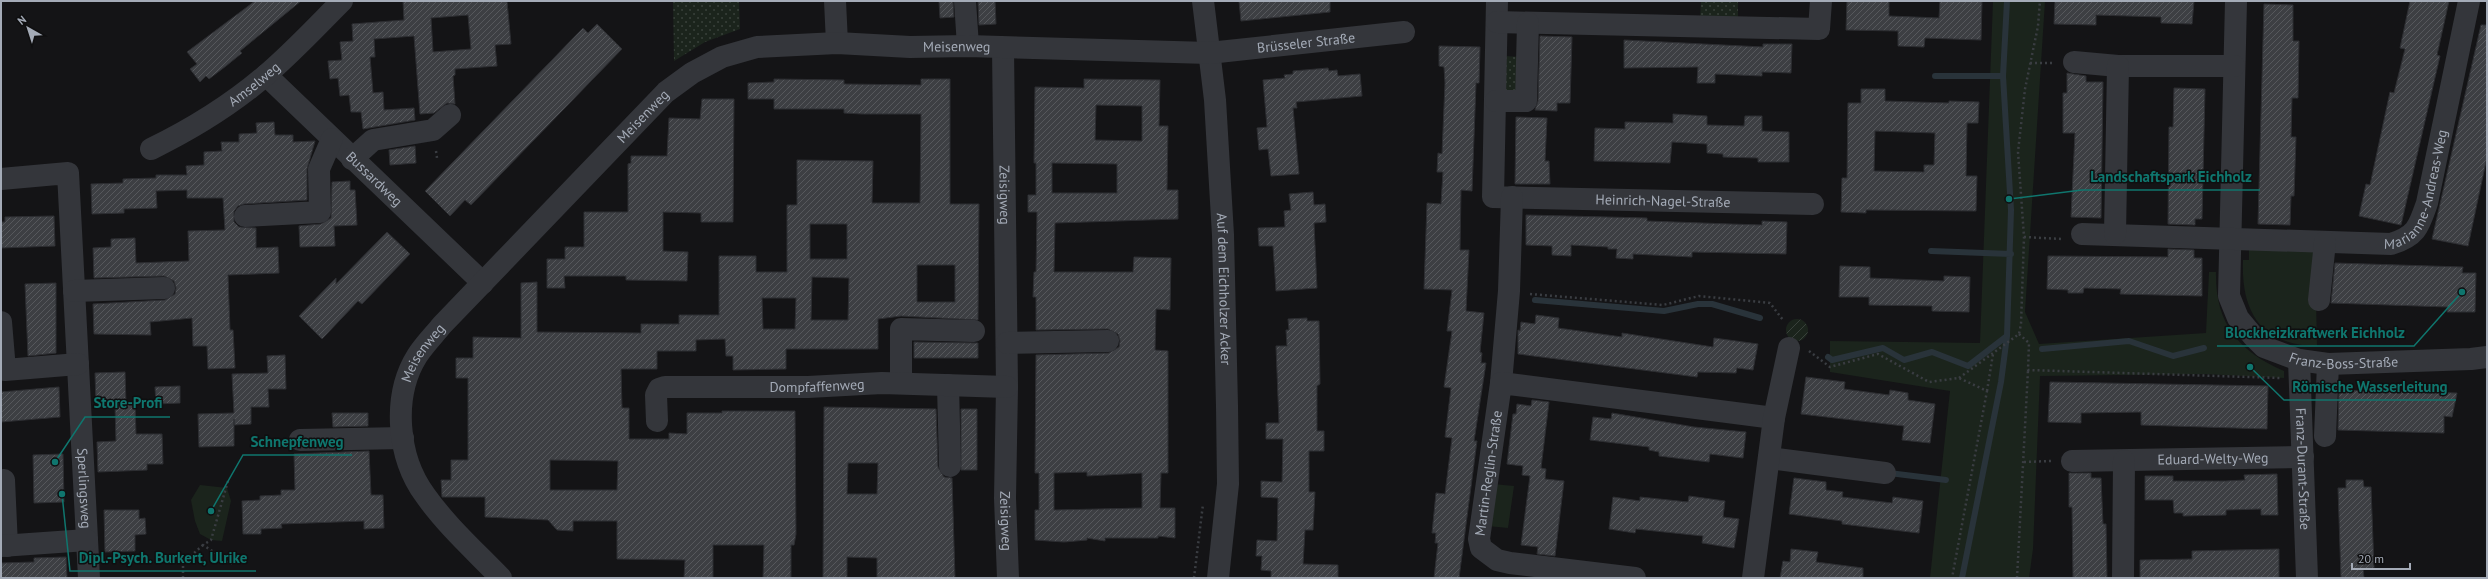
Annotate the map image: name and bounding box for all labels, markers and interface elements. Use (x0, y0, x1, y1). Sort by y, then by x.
north arrow (8, 8, 48, 48)
text: N (14, 13, 29, 28)
street label: Brüsseler Straße (1256, 28, 1356, 57)
street label: Meisenweg (923, 37, 991, 56)
street label: Amselweg (225, 58, 284, 110)
street label: Meisenweg (613, 86, 673, 147)
street label: Marianne-Andreas-Weg (2384, 128, 2451, 253)
street label: Bussardweg (342, 148, 406, 210)
callout: Landschaftspark Eichholz (2082, 163, 2260, 190)
street label: Zeisigweg (995, 165, 1014, 225)
text: Landschaftspark Eichholz (2090, 167, 2252, 186)
street label: Heinrich-Nagel-Straße (1595, 190, 1731, 211)
street label: Auf dem Eichholzer Acker (1213, 212, 1235, 366)
callout: Blockheizkraftwerk Eichholz (2217, 319, 2414, 346)
street label: Meisenweg (397, 320, 449, 385)
text: Blockheizkraftwerk Eichholz (2225, 323, 2405, 342)
street label: Franz-Boss-Straße (2287, 348, 2398, 373)
callout: Römische Wasserleitung (2284, 373, 2456, 400)
street label: Dompfaffenweg (769, 375, 865, 396)
text: Römische Wasserleitung (2292, 377, 2448, 396)
callout: Store-Profi (85, 390, 170, 417)
text: Store-Profi (93, 393, 163, 412)
street label: Franz-Durant-Straße (2292, 408, 2314, 530)
street label: Martin-Reglin-Straße (1471, 409, 1506, 537)
callout: Schnepfenweg (243, 428, 352, 455)
text: Schnepfenweg (250, 432, 344, 451)
street label: Sperlingsweg (73, 448, 95, 529)
street label: Eduard-Welty-Weg (2157, 449, 2269, 469)
street label: Zeisigweg (996, 491, 1016, 551)
callout: Dipl.-Psych. Burkert, Ulrike (70, 544, 256, 571)
scale bar (2352, 545, 2410, 571)
text: Dipl.-Psych. Burkert, Ulrike (79, 548, 248, 567)
text: 20 m (2358, 551, 2384, 566)

